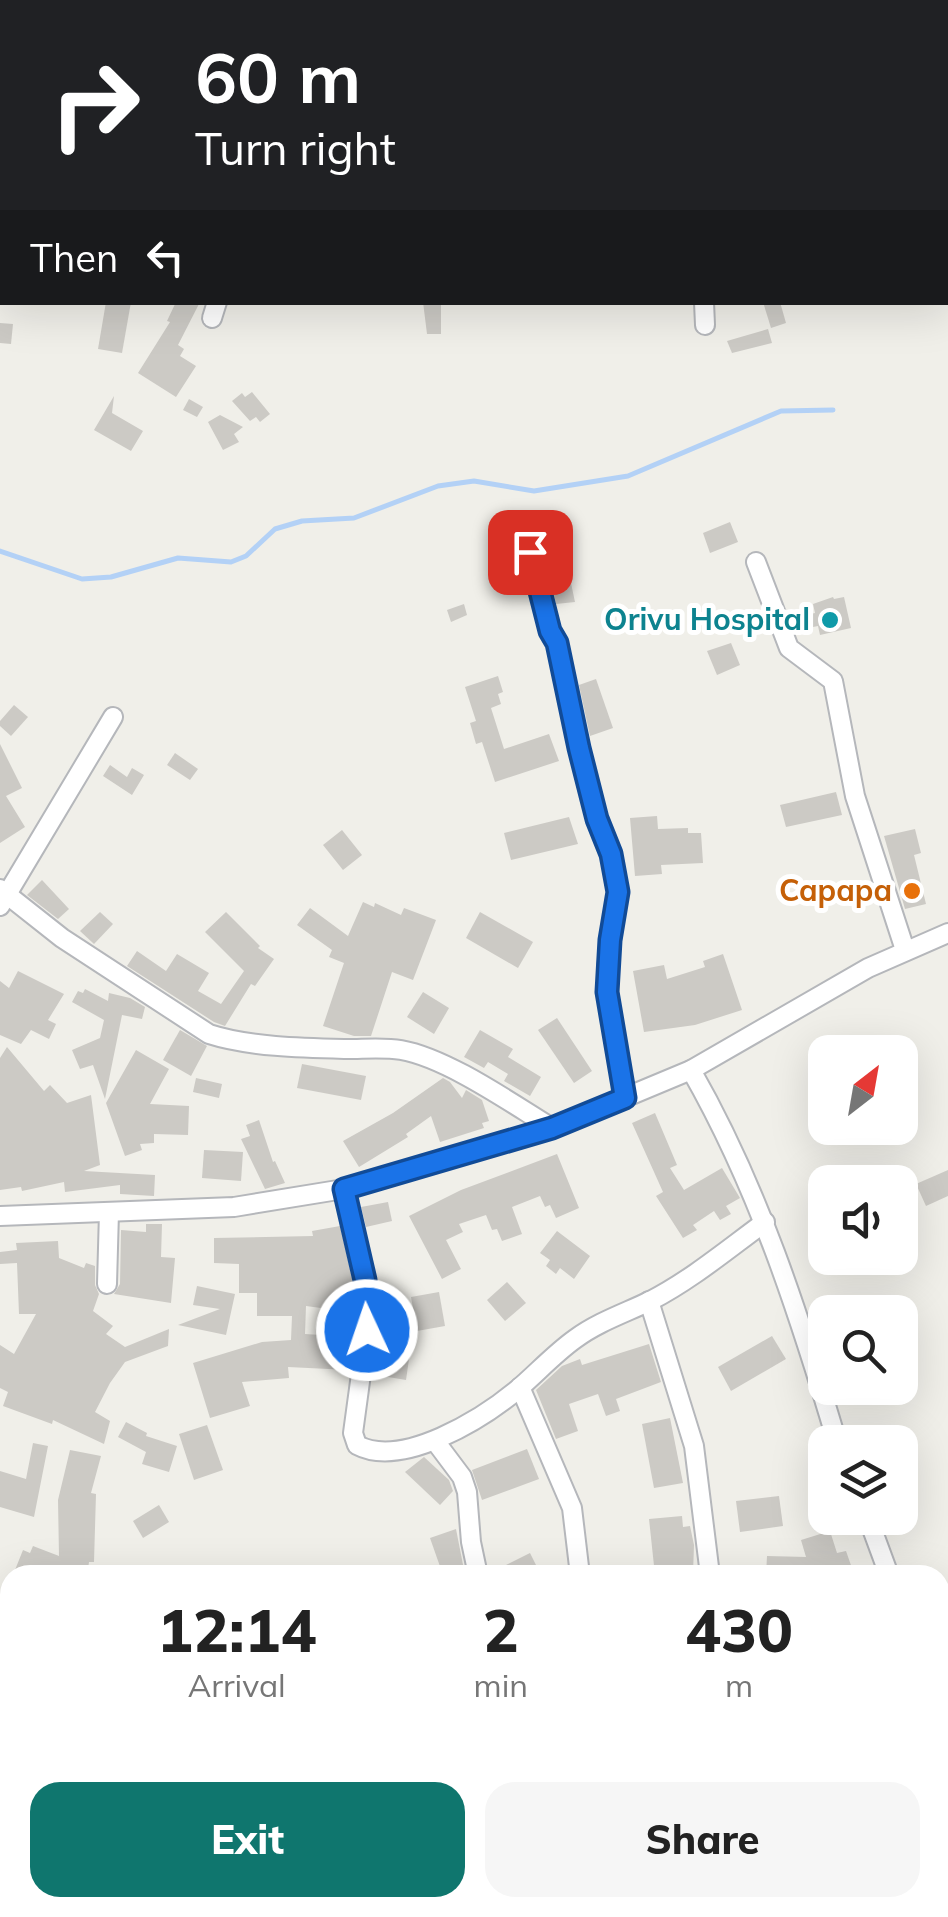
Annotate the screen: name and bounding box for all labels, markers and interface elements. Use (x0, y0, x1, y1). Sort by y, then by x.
text: 60 m (195, 33, 361, 121)
icon: right (30, 40, 160, 170)
text: Turn right (195, 120, 396, 176)
icon: left (138, 230, 193, 285)
text: Then (30, 234, 118, 282)
pin (488, 510, 573, 595)
icon: arrive (503, 525, 558, 580)
place label: Orivu Hospital (604, 600, 810, 638)
marker: Orivu Hospital (819, 609, 841, 631)
place label: Capapa (779, 871, 892, 909)
marker: Capapa (901, 880, 923, 902)
north arrow (808, 1035, 918, 1145)
map controls (808, 1035, 918, 1535)
button: sound (808, 1165, 918, 1275)
position arrow (315, 1278, 419, 1382)
button: search (808, 1295, 918, 1405)
button: layers (808, 1425, 918, 1535)
text: 12:14 (157, 1592, 317, 1667)
text: 2 (483, 1592, 519, 1667)
text: 430 (685, 1592, 793, 1667)
text: Arrival (188, 1665, 286, 1705)
text: min (474, 1665, 528, 1705)
text: m (725, 1665, 753, 1705)
button: Exit (30, 1782, 465, 1897)
button: Share (485, 1782, 920, 1897)

